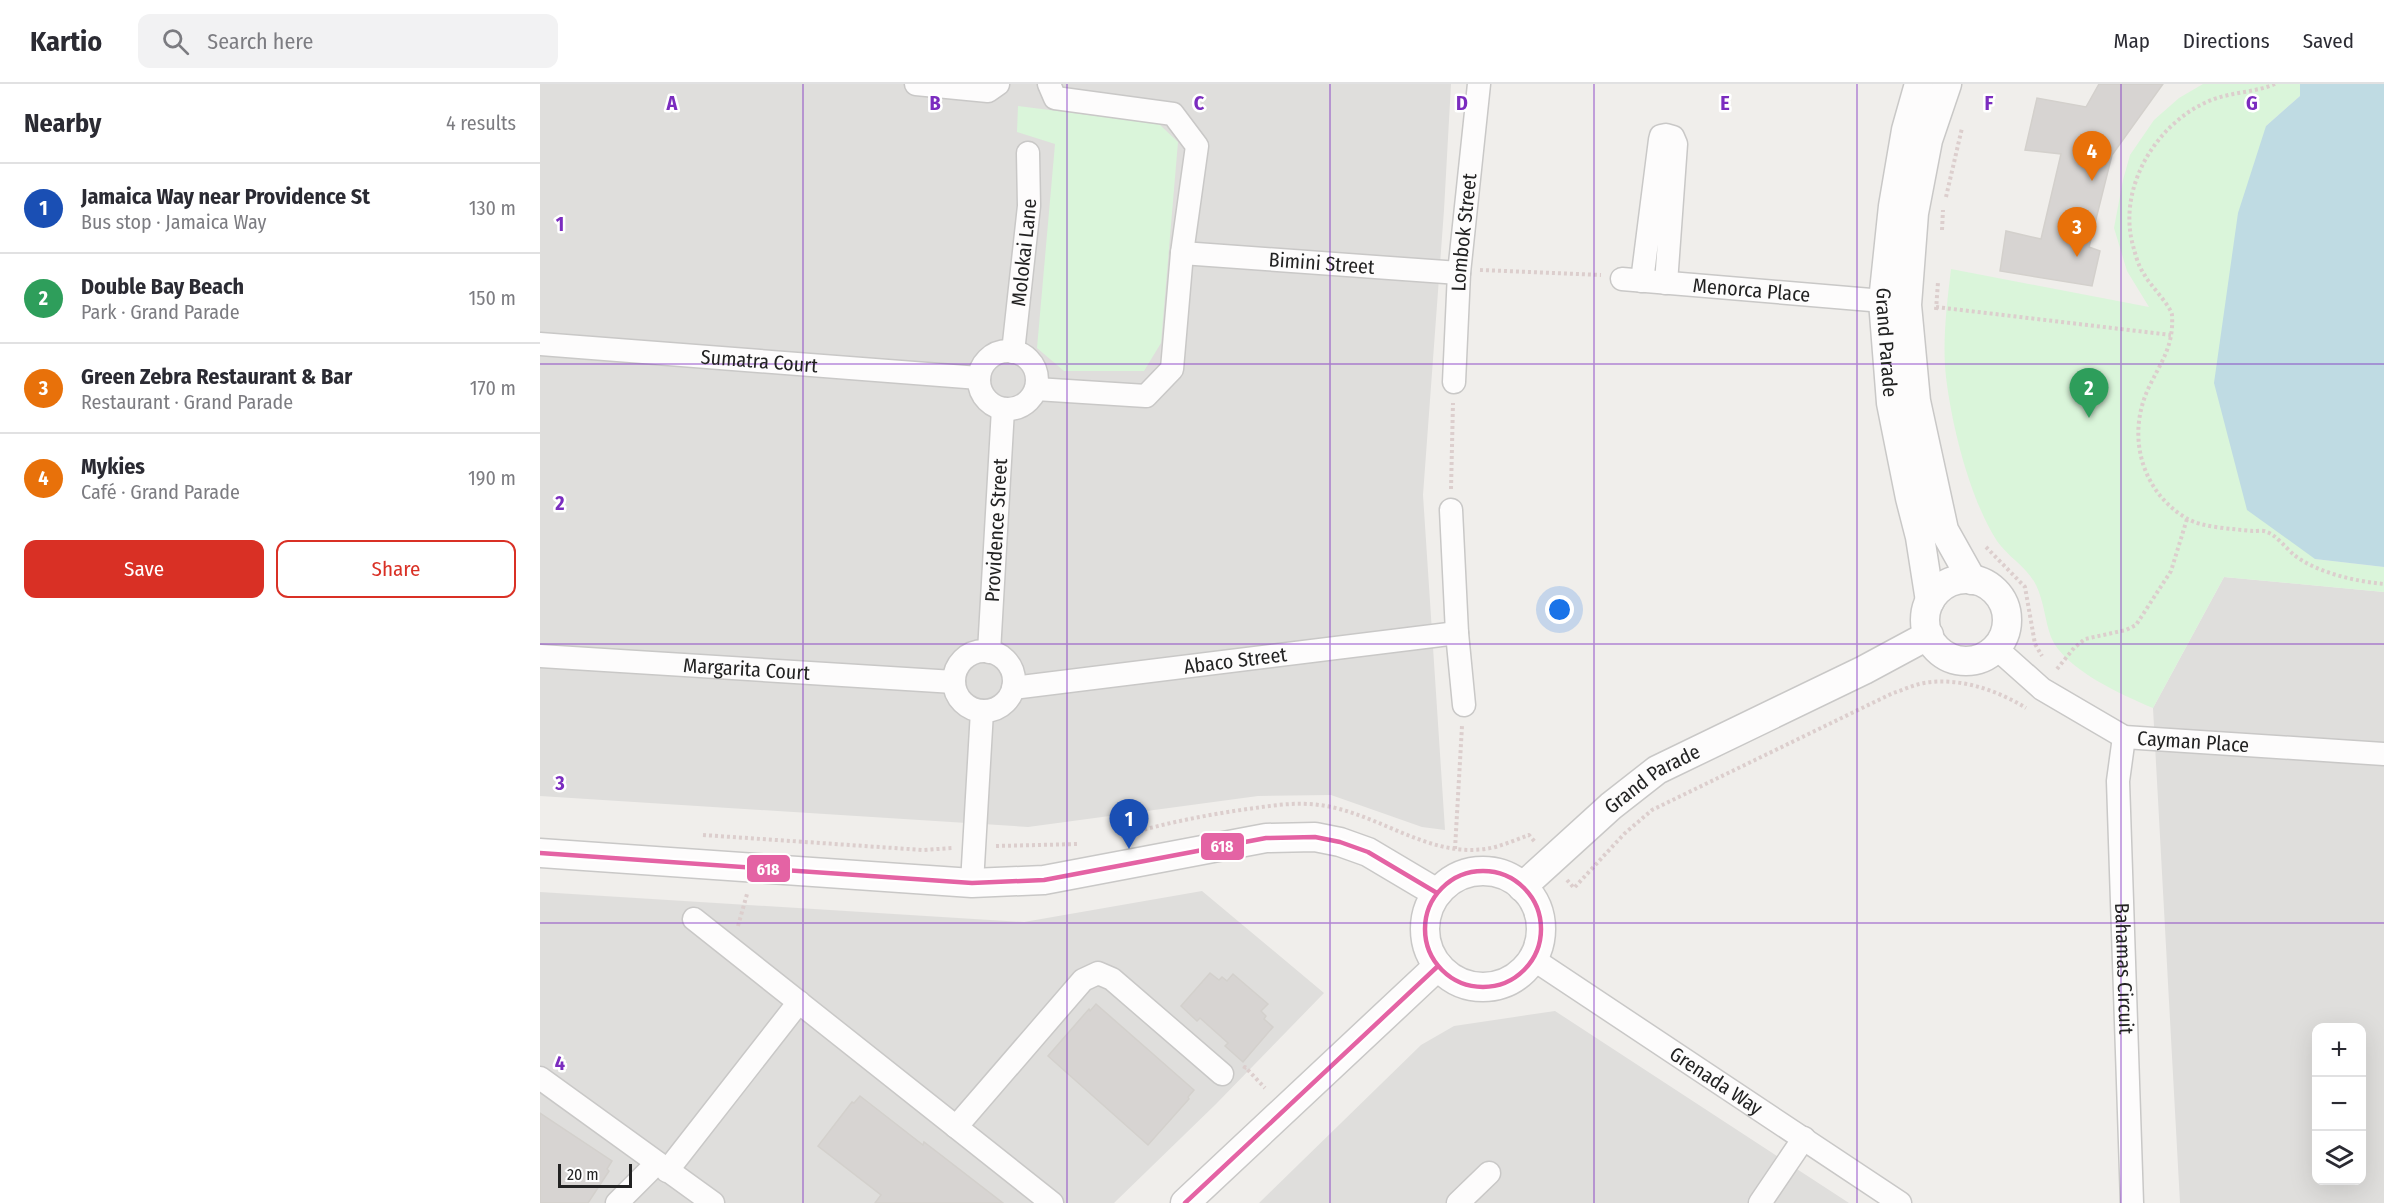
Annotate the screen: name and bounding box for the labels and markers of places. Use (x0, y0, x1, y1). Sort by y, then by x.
pin: 4 (2072, 132, 2112, 181)
pin: 3 (2058, 208, 2096, 257)
pin: 2 (2070, 368, 2108, 418)
pin: 1 (1110, 800, 1148, 849)

